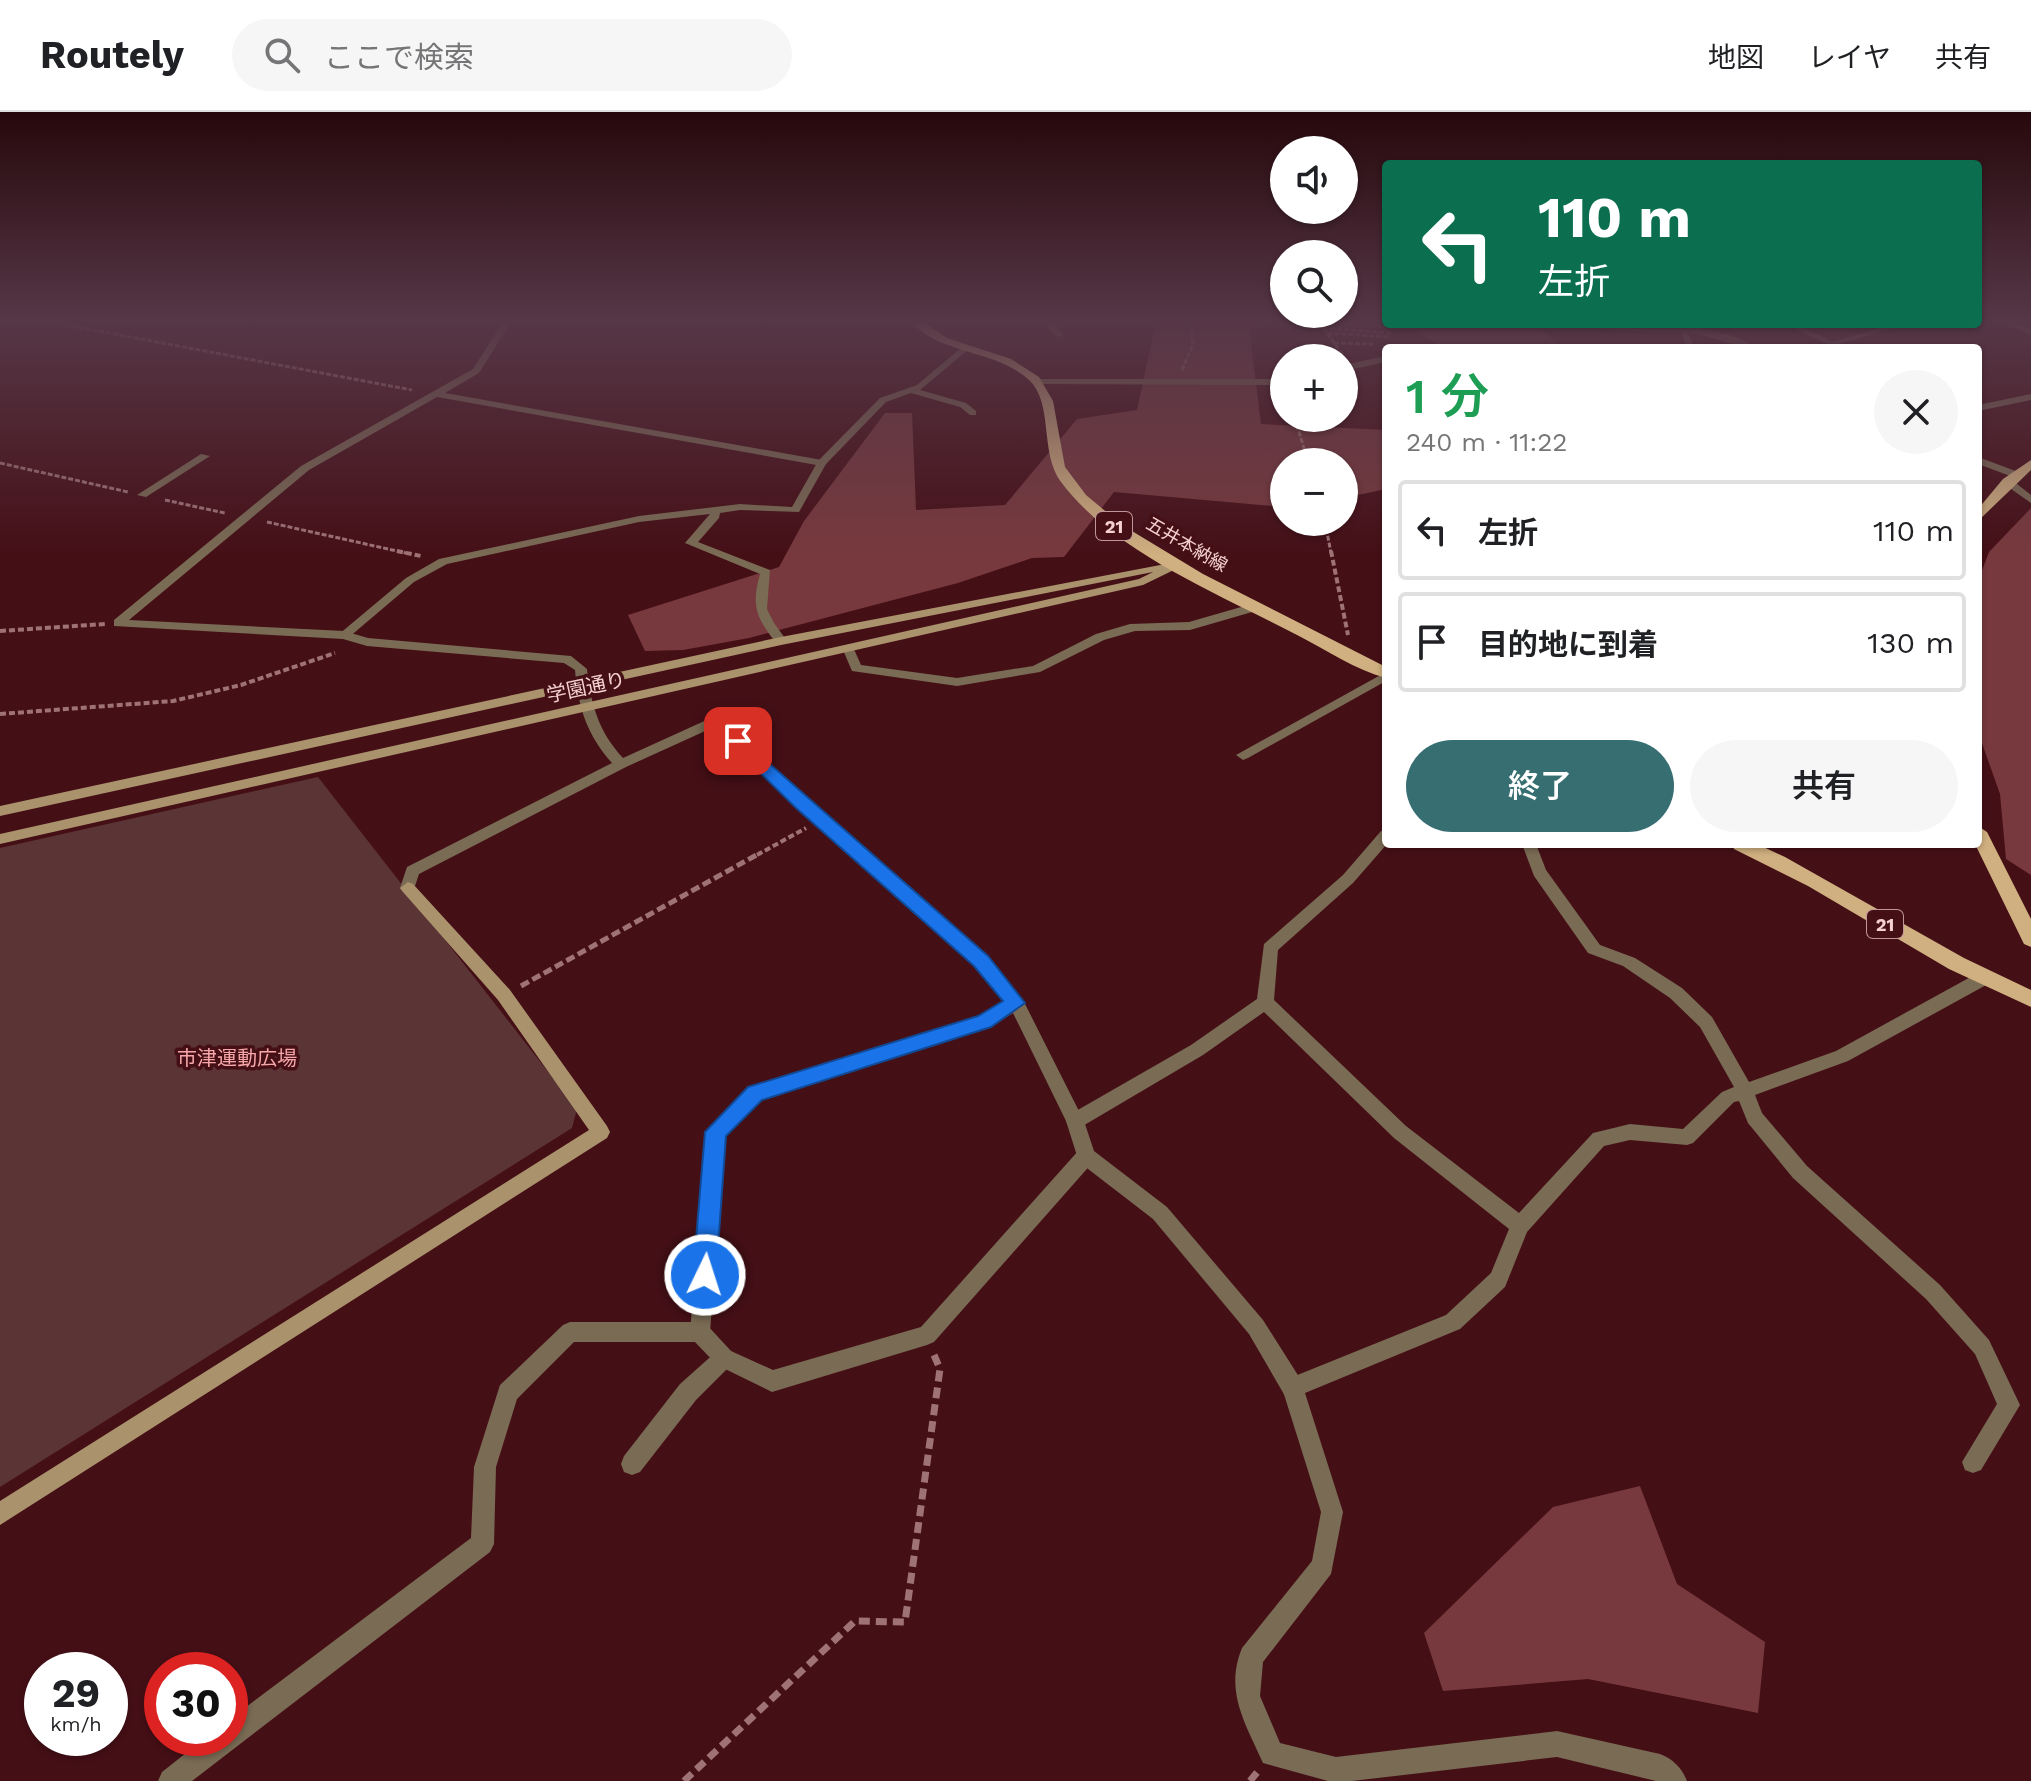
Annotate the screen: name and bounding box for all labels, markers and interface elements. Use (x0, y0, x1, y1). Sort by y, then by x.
search box (232, 19, 792, 91)
text: Routely (40, 33, 184, 77)
icon: search (260, 33, 304, 77)
text: ここで検索 (324, 40, 474, 75)
text: 地図 (1708, 41, 1764, 74)
text: レイヤ (1808, 41, 1891, 74)
text: 共有 (1935, 41, 1991, 74)
map controls (1270, 136, 1358, 536)
button: sound (1270, 136, 1358, 224)
text: 110 m (1538, 185, 1691, 251)
icon: left (1406, 192, 1510, 296)
button: search (1270, 240, 1358, 328)
text: 左折 (1538, 261, 1610, 303)
button: + (1270, 344, 1358, 432)
text: 1 分 (1406, 368, 1489, 425)
button: close (1874, 370, 1958, 454)
text: 240 m · 11:22 (1406, 427, 1567, 457)
button: − (1270, 448, 1358, 536)
icon: left (1410, 508, 1454, 552)
road number: 21 (1096, 512, 1132, 540)
street label: 五井本納線 (1143, 512, 1231, 576)
text: 110 m (1873, 513, 1954, 548)
text: 左折 (1478, 515, 1538, 550)
icon: arrive (1410, 620, 1454, 664)
text: 130 m (1867, 625, 1954, 660)
text: 目的地に到着 (1478, 627, 1658, 662)
street label: 学園通り (544, 667, 628, 707)
pin (704, 707, 772, 775)
icon: arrive (716, 719, 760, 763)
button: 終了 (1406, 740, 1674, 832)
button: 共有 (1690, 740, 1958, 832)
road number: 21 (1867, 910, 1903, 938)
park label: 市津運動広場 (177, 1046, 297, 1070)
position arrow (663, 1233, 747, 1317)
speed limit sign: 30 (144, 1652, 248, 1756)
text: 29 (52, 1670, 100, 1717)
text: km/h (50, 1712, 102, 1736)

